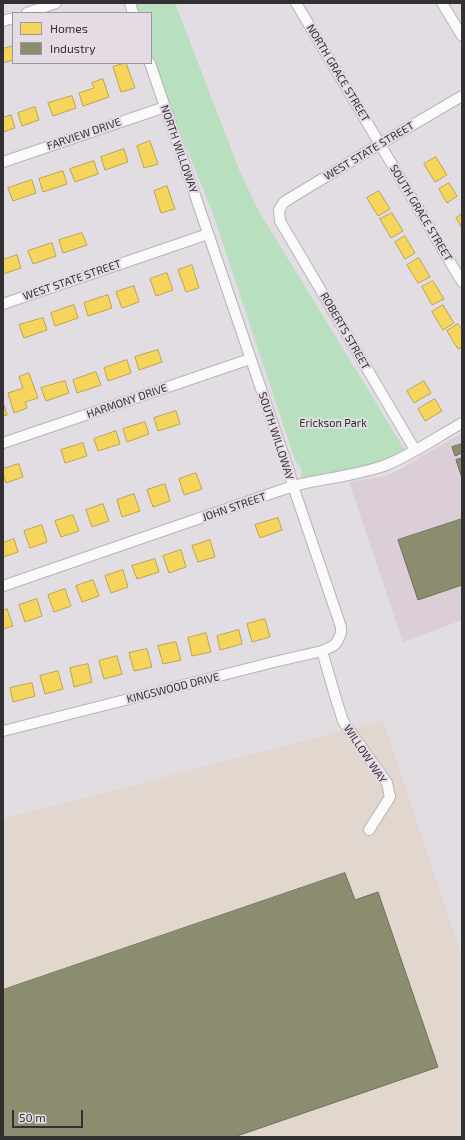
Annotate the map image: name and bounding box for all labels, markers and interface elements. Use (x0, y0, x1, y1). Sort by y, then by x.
legend (12, 12, 152, 64)
text: Homes (50, 21, 88, 35)
street label: NORTH GRACE STREET (304, 22, 372, 124)
text: Industry (50, 41, 96, 55)
street label: NORTH WILLOWAY (158, 103, 200, 195)
street label: FARVIEW DRIVE (45, 115, 123, 153)
street label: WEST STATE STREET (322, 119, 416, 183)
street label: SOUTH GRACE STREET (387, 162, 455, 264)
street label: WEST STATE STREET (21, 257, 123, 303)
street label: ROBERTS STREET (318, 290, 372, 372)
street label: HARMONY DRIVE (85, 381, 169, 421)
street label: SOUTH WILLOWAY (256, 390, 296, 482)
park label: Erickson Park (299, 416, 367, 430)
street label: JOHN STREET (200, 490, 268, 524)
street label: KINGSWOOD DRIVE (125, 670, 221, 706)
street label: WILLOW WAY (341, 722, 389, 786)
scale bar (14, 1102, 85, 1128)
text: 50 m (19, 1110, 46, 1124)

